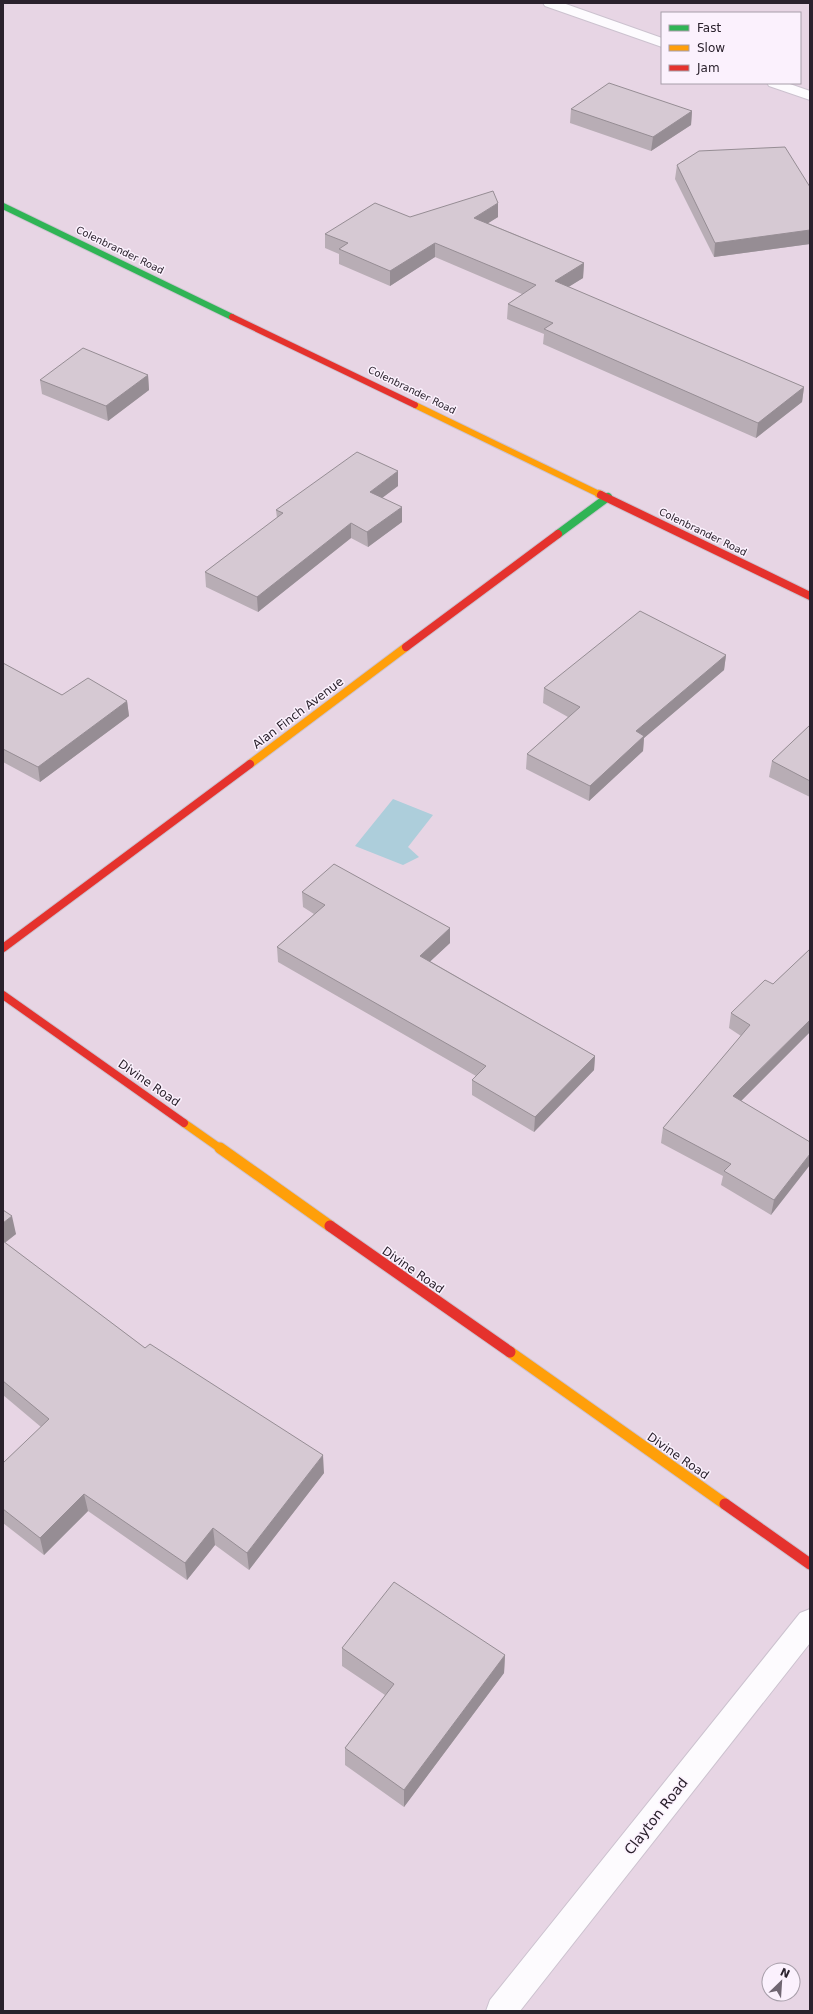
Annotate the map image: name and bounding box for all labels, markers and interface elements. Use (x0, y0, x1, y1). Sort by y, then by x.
legend (661, 12, 801, 84)
text: Fast (697, 21, 721, 35)
text: Slow (697, 41, 725, 55)
text: Jam (696, 61, 720, 75)
street label: Colenbrander Road (74, 224, 166, 276)
street label: Colenbrander Road (366, 364, 458, 416)
street label: Colenbrander Road (657, 506, 749, 558)
street label: Alan Finch Avenue (250, 674, 346, 752)
street label: Divine Road (116, 1057, 182, 1109)
street label: Divine Road (380, 1244, 446, 1296)
street label: Divine Road (645, 1430, 711, 1482)
street label: Clayton Road (621, 1774, 691, 1858)
north arrow (761, 1962, 801, 2002)
text: N (778, 1966, 792, 1981)

